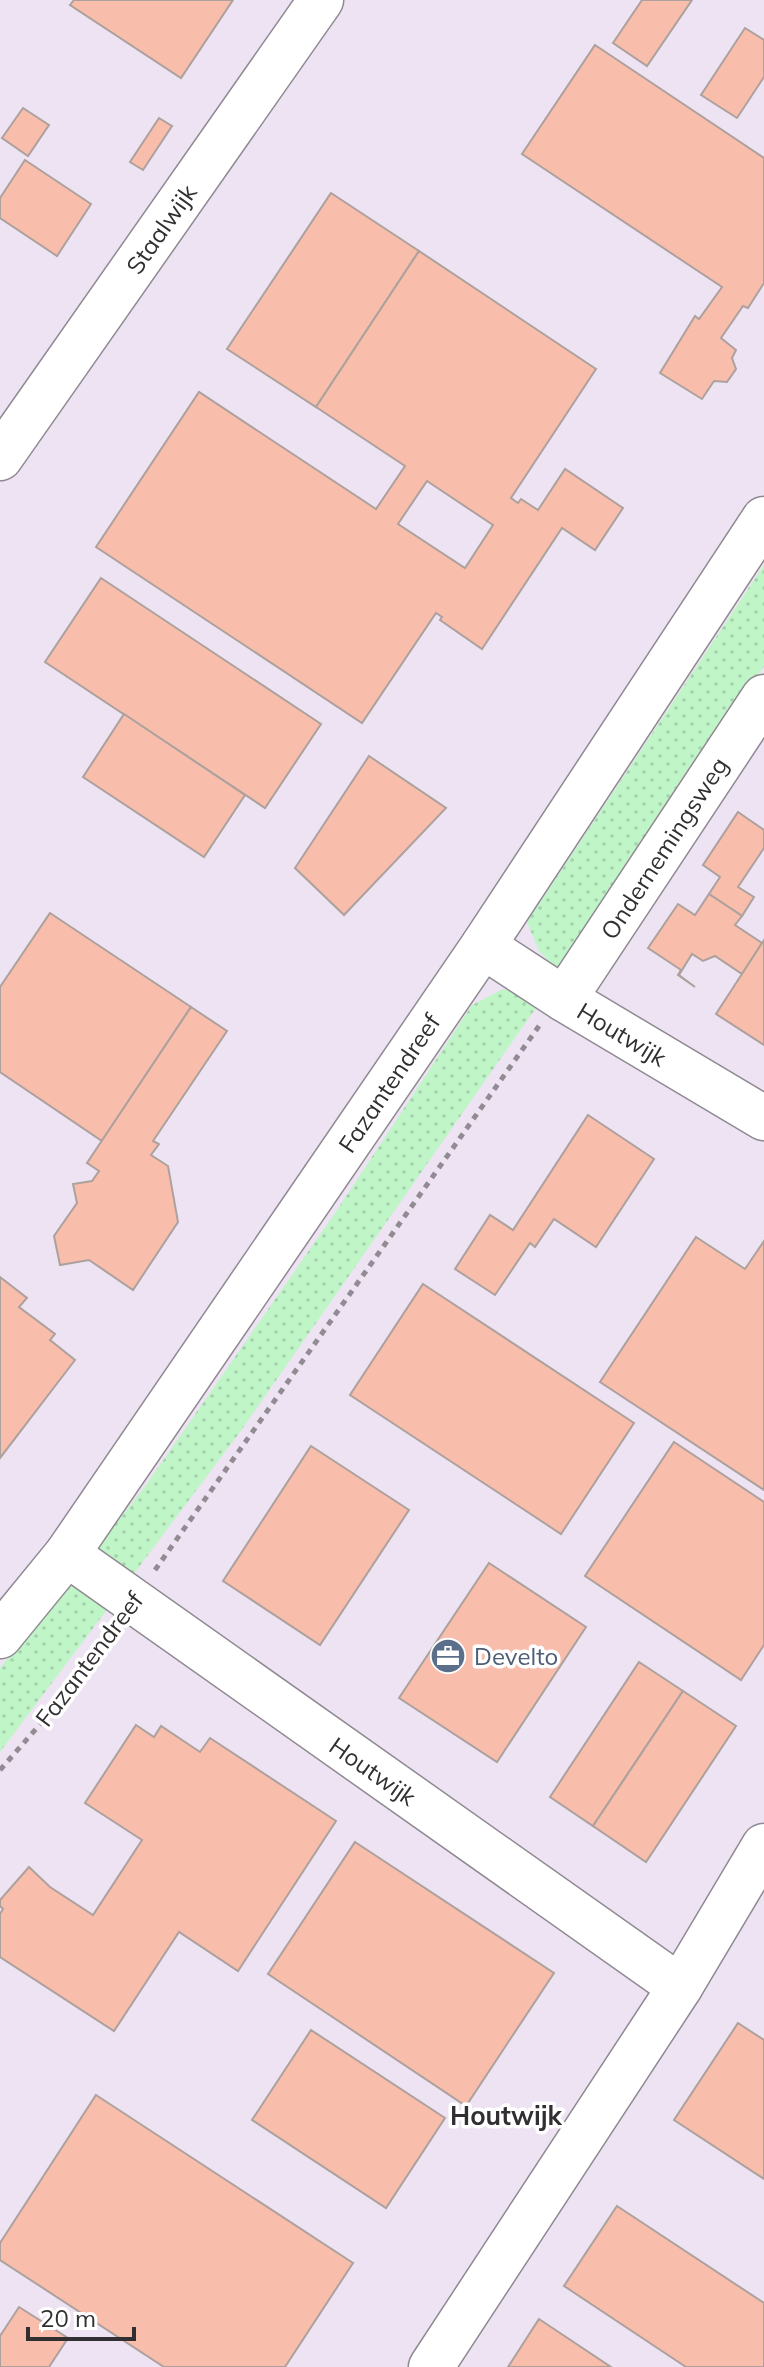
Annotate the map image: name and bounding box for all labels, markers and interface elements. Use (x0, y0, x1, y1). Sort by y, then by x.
street label: Staalwijk (119, 178, 203, 280)
street label: Ondernemingsweg (594, 751, 734, 945)
street label: Houtwijk (572, 996, 673, 1073)
street label: Fazantendreef (332, 1007, 447, 1158)
street label: Fazantendreef (29, 1585, 150, 1732)
office icon: Develto (429, 1637, 467, 1675)
place label: Develto (474, 1641, 558, 1671)
street label: Houtwijk (324, 1730, 423, 1812)
district label: Houtwijk (450, 2099, 563, 2132)
scale bar (28, 2291, 134, 2341)
text: 20 m (40, 2303, 96, 2333)

